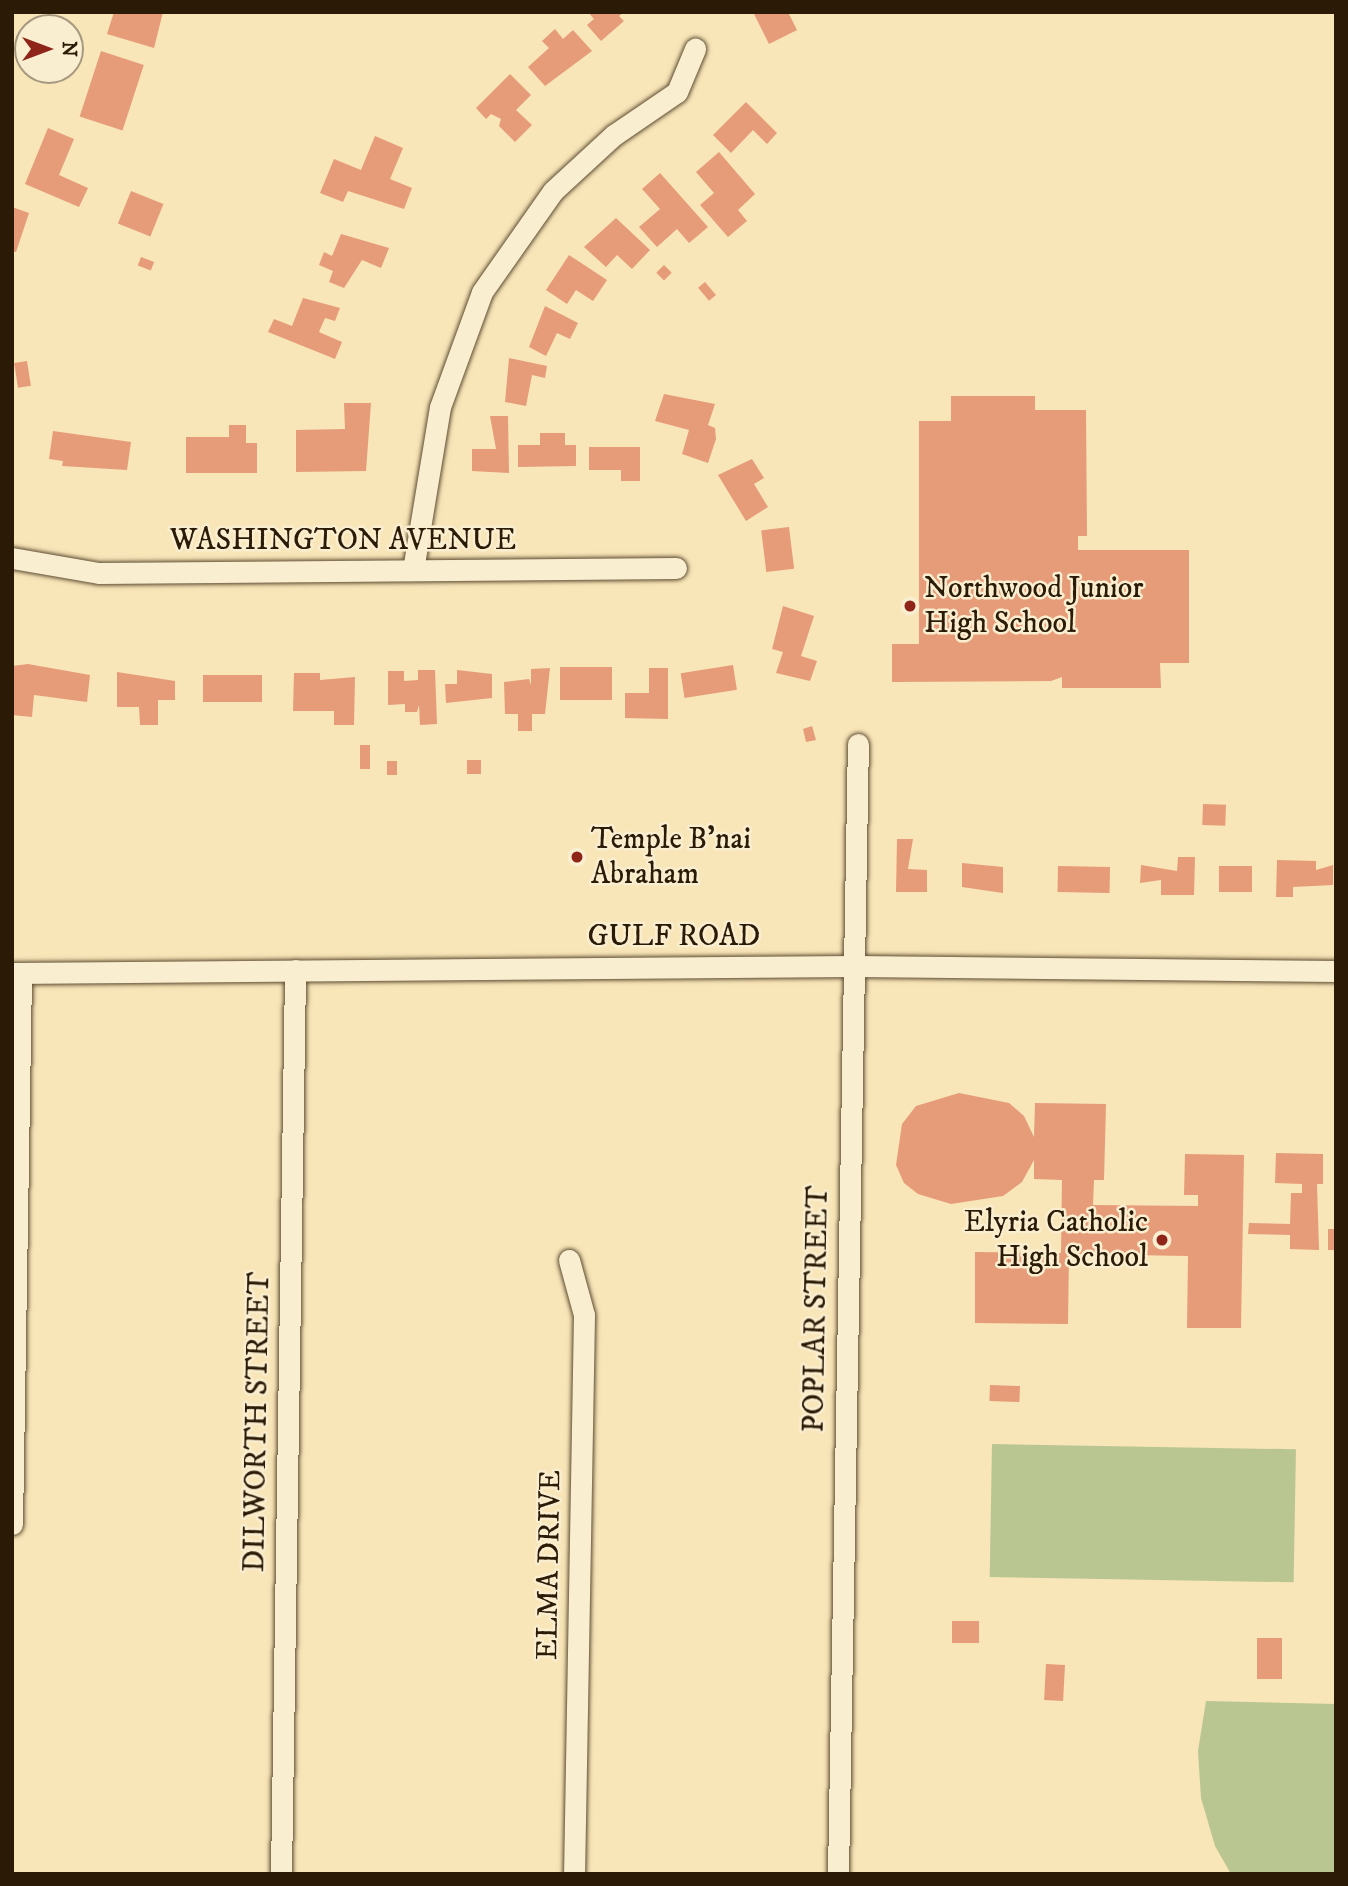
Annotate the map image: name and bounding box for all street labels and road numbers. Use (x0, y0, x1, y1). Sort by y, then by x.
street label: WASHINGTON AVENUE (170, 523, 516, 559)
street label: GULF ROAD (588, 919, 760, 955)
street label: POPLAR STREET (797, 1185, 837, 1433)
street label: DILWORTH STREET (237, 1271, 279, 1573)
street label: ELMA DRIVE (530, 1470, 570, 1660)

